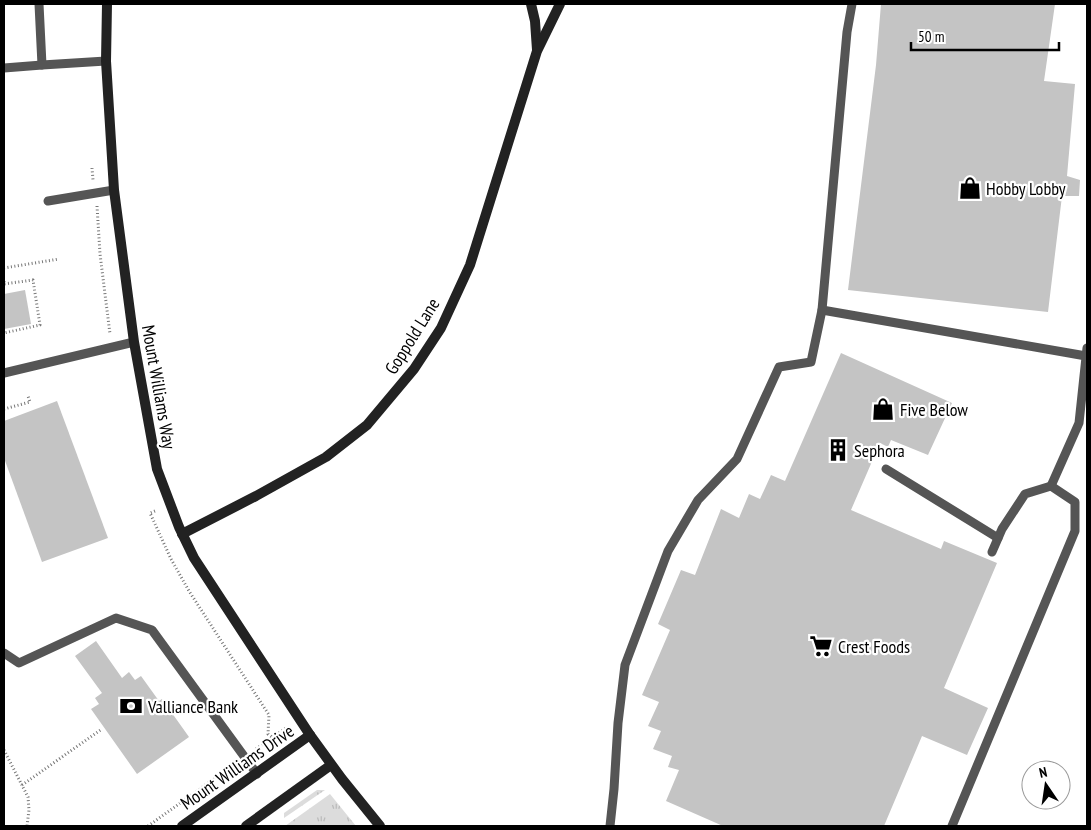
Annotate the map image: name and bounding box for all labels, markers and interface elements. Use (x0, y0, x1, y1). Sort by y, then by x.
scale bar (911, 20, 1058, 52)
text: 50 m (918, 27, 944, 46)
shop icon: Hobby Lobby (957, 175, 983, 201)
place label: Hobby Lobby (986, 177, 1066, 200)
street label: Goppold Lane (380, 294, 444, 378)
street label: Mount Williams Way (137, 323, 181, 451)
shop icon: Five Below (870, 396, 896, 422)
place label: Five Below (900, 398, 968, 421)
building icon: Sephora (825, 437, 851, 463)
place label: Sephora (854, 439, 905, 462)
supermarket icon: Crest Foods (808, 633, 834, 659)
place label: Crest Foods (838, 635, 910, 658)
bank icon: Valliance Bank (118, 693, 144, 719)
place label: Valliance Bank (147, 695, 238, 718)
street label: Mount Williams Drive (176, 719, 298, 815)
north arrow (1021, 760, 1071, 810)
text: N (1037, 763, 1049, 782)

